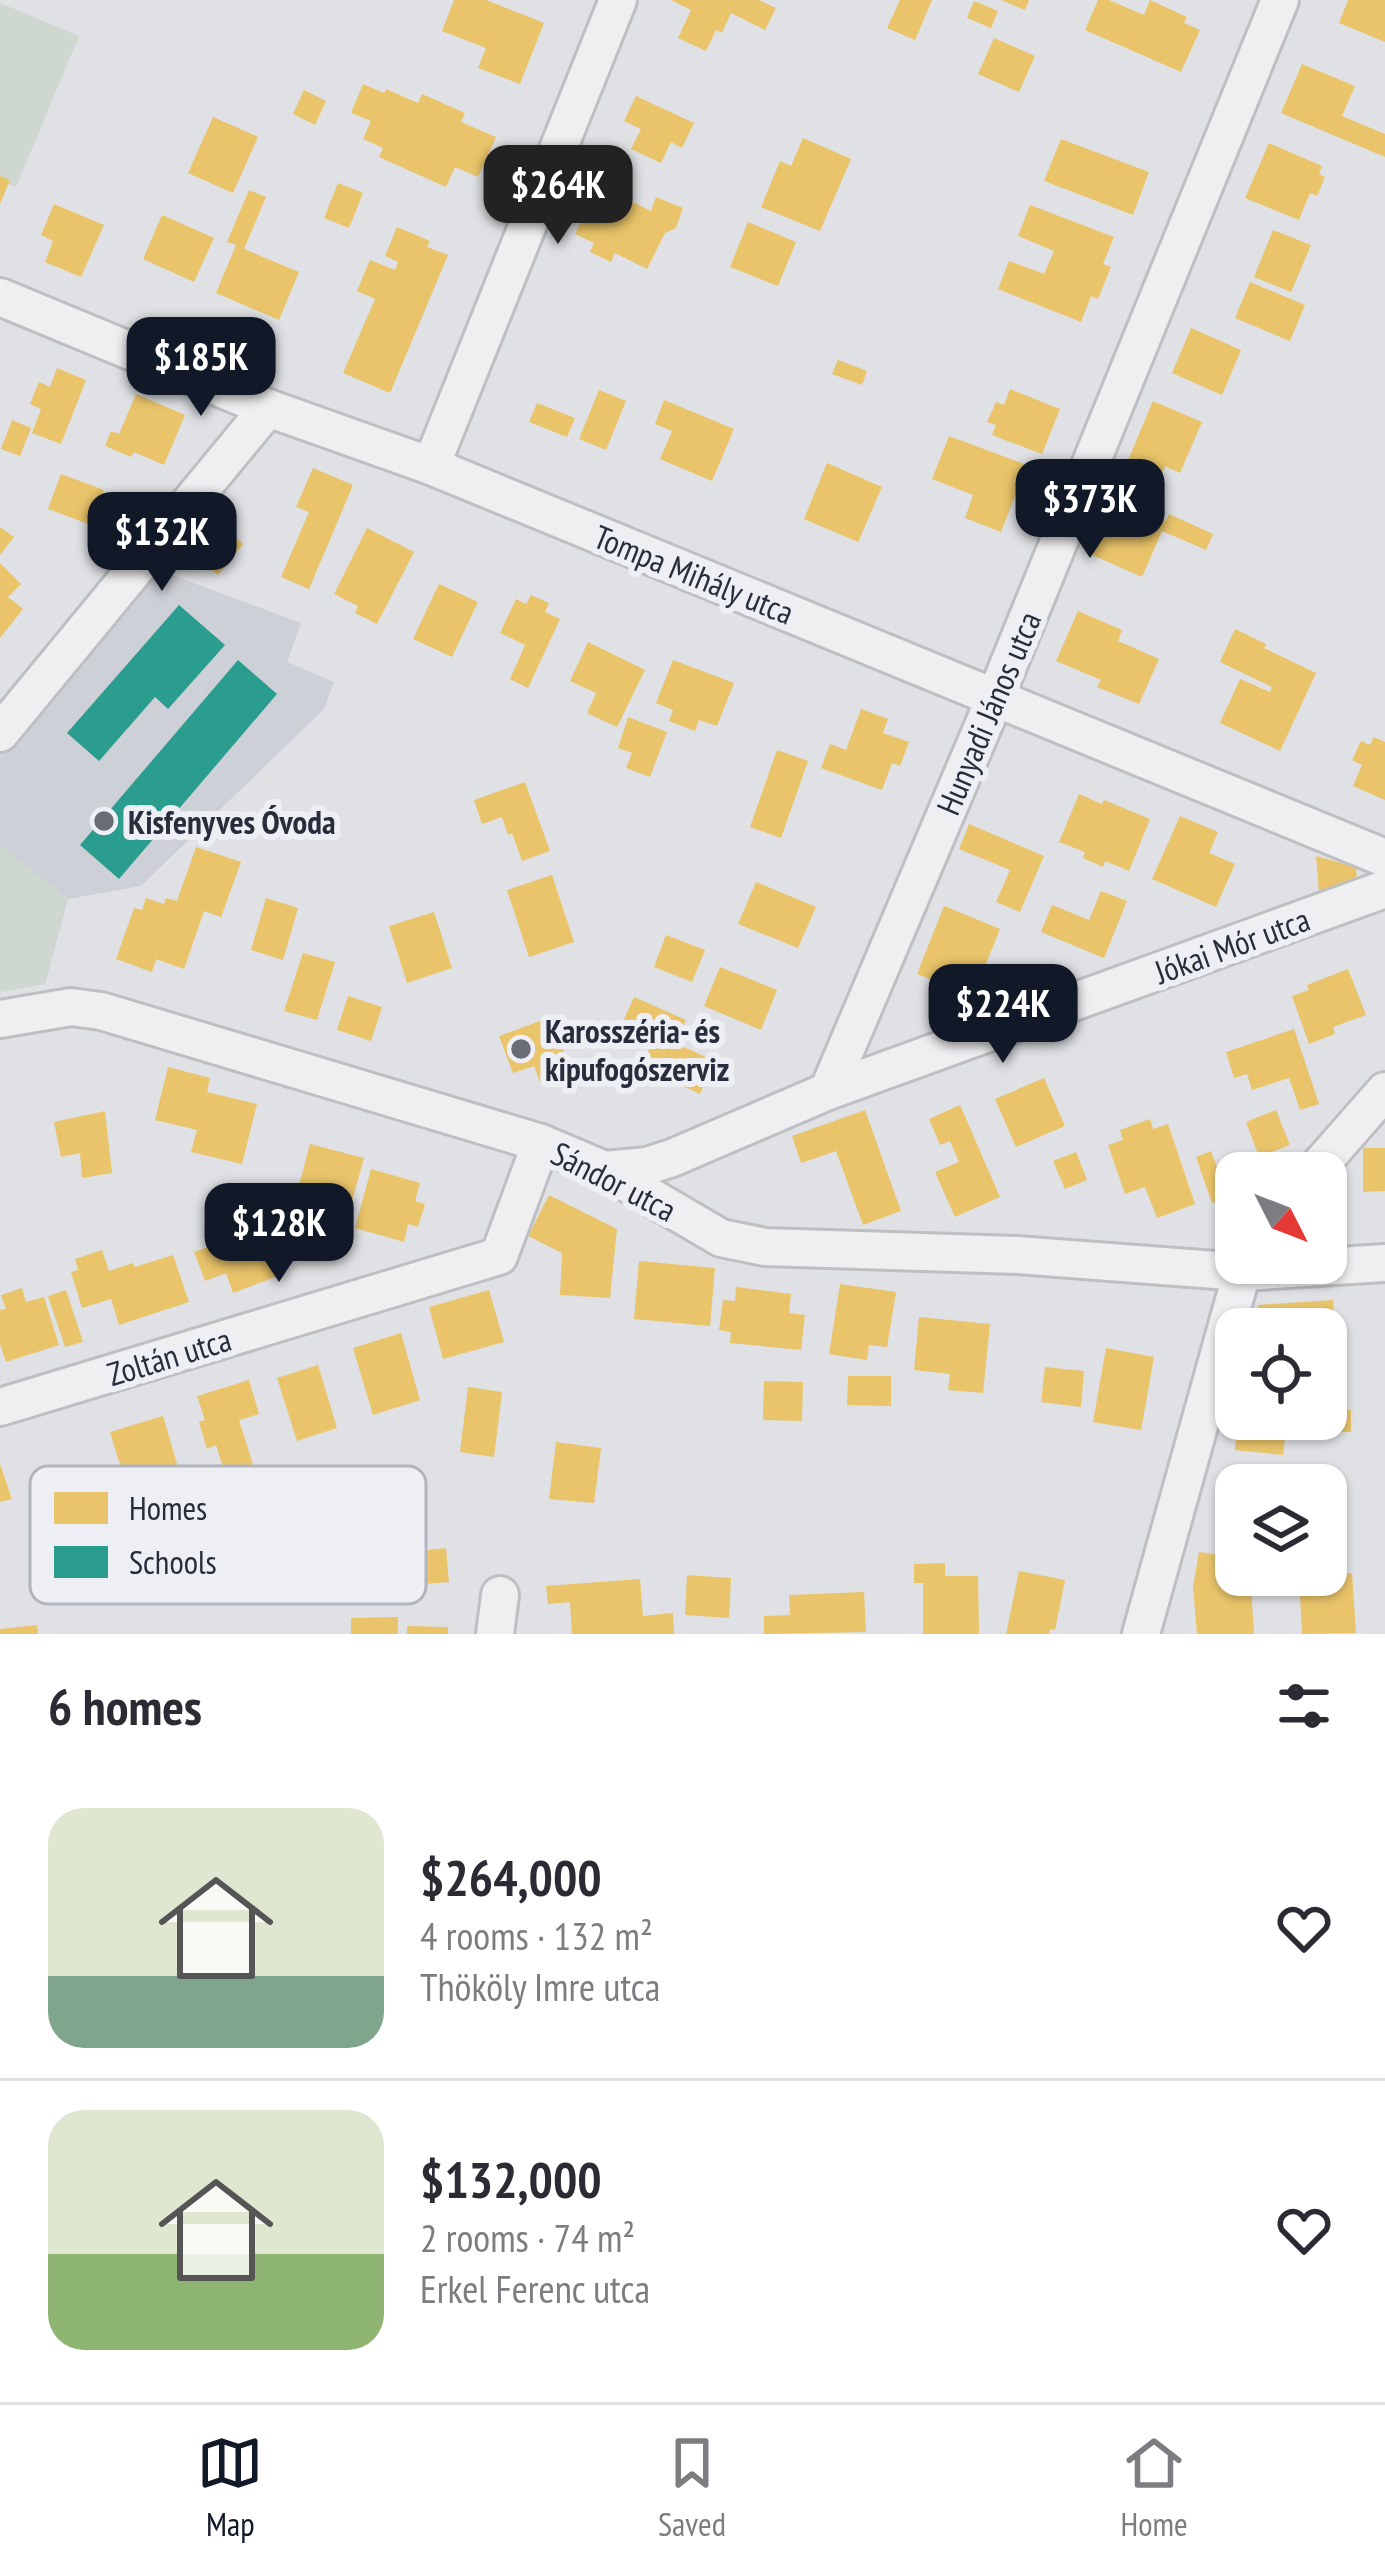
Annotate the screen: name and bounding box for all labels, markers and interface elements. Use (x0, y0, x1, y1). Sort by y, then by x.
pin: $264K (474, 145, 642, 247)
text: $264K (511, 158, 605, 209)
pin: $185K (117, 317, 285, 419)
text: $185K (154, 330, 248, 381)
pin: $373K (1006, 459, 1174, 561)
text: $373K (1043, 472, 1137, 523)
pin: $132K (78, 492, 246, 594)
text: $132K (115, 505, 209, 556)
street label: Tompa Mihály utca (588, 514, 800, 634)
street label: Hunyadi János utca (926, 605, 1050, 821)
place label: Kisfenyves Óvoda (128, 800, 336, 843)
marker: Kisfenyves Óvoda (91, 808, 117, 834)
street label: Jókai Mór utca (1148, 897, 1315, 993)
pin: $224K (919, 964, 1087, 1066)
text: $224K (956, 977, 1050, 1028)
place label: Karosszéria- és kipufogószerviz (545, 1009, 729, 1090)
marker: Karosszéria- és kipufogószerviz (508, 1036, 534, 1062)
street label: Sándor utca (544, 1131, 684, 1231)
north arrow (1215, 1152, 1347, 1284)
map controls (1215, 1152, 1347, 1596)
pin: $128K (195, 1183, 363, 1285)
text: $128K (232, 1196, 326, 1247)
button: locate (1215, 1308, 1347, 1440)
street label: Zoltán utca (102, 1317, 236, 1395)
button: layers (1215, 1464, 1347, 1596)
legend (30, 1466, 426, 1604)
text: Homes (129, 1486, 207, 1529)
text: Schools (129, 1540, 217, 1583)
text: 6 homes (48, 1673, 202, 1739)
icon: filters (1271, 1673, 1337, 1739)
text: $264,000 (420, 1844, 602, 1910)
icon: home (144, 1856, 288, 2000)
icon: heart (1271, 1895, 1337, 1961)
text: 4 rooms · 132 m² (420, 1910, 653, 1961)
text: Thököly Imre utca (420, 1961, 660, 2012)
text: $132,000 (420, 2146, 602, 2212)
icon: home (144, 2158, 288, 2302)
icon: heart (1271, 2197, 1337, 2263)
text: 2 rooms · 74 m² (420, 2212, 635, 2263)
text: Erkel Ferenc utca (420, 2263, 650, 2314)
tab: Map (197, 2430, 263, 2545)
tab: Saved (658, 2430, 726, 2545)
tab: Home (1121, 2430, 1188, 2545)

